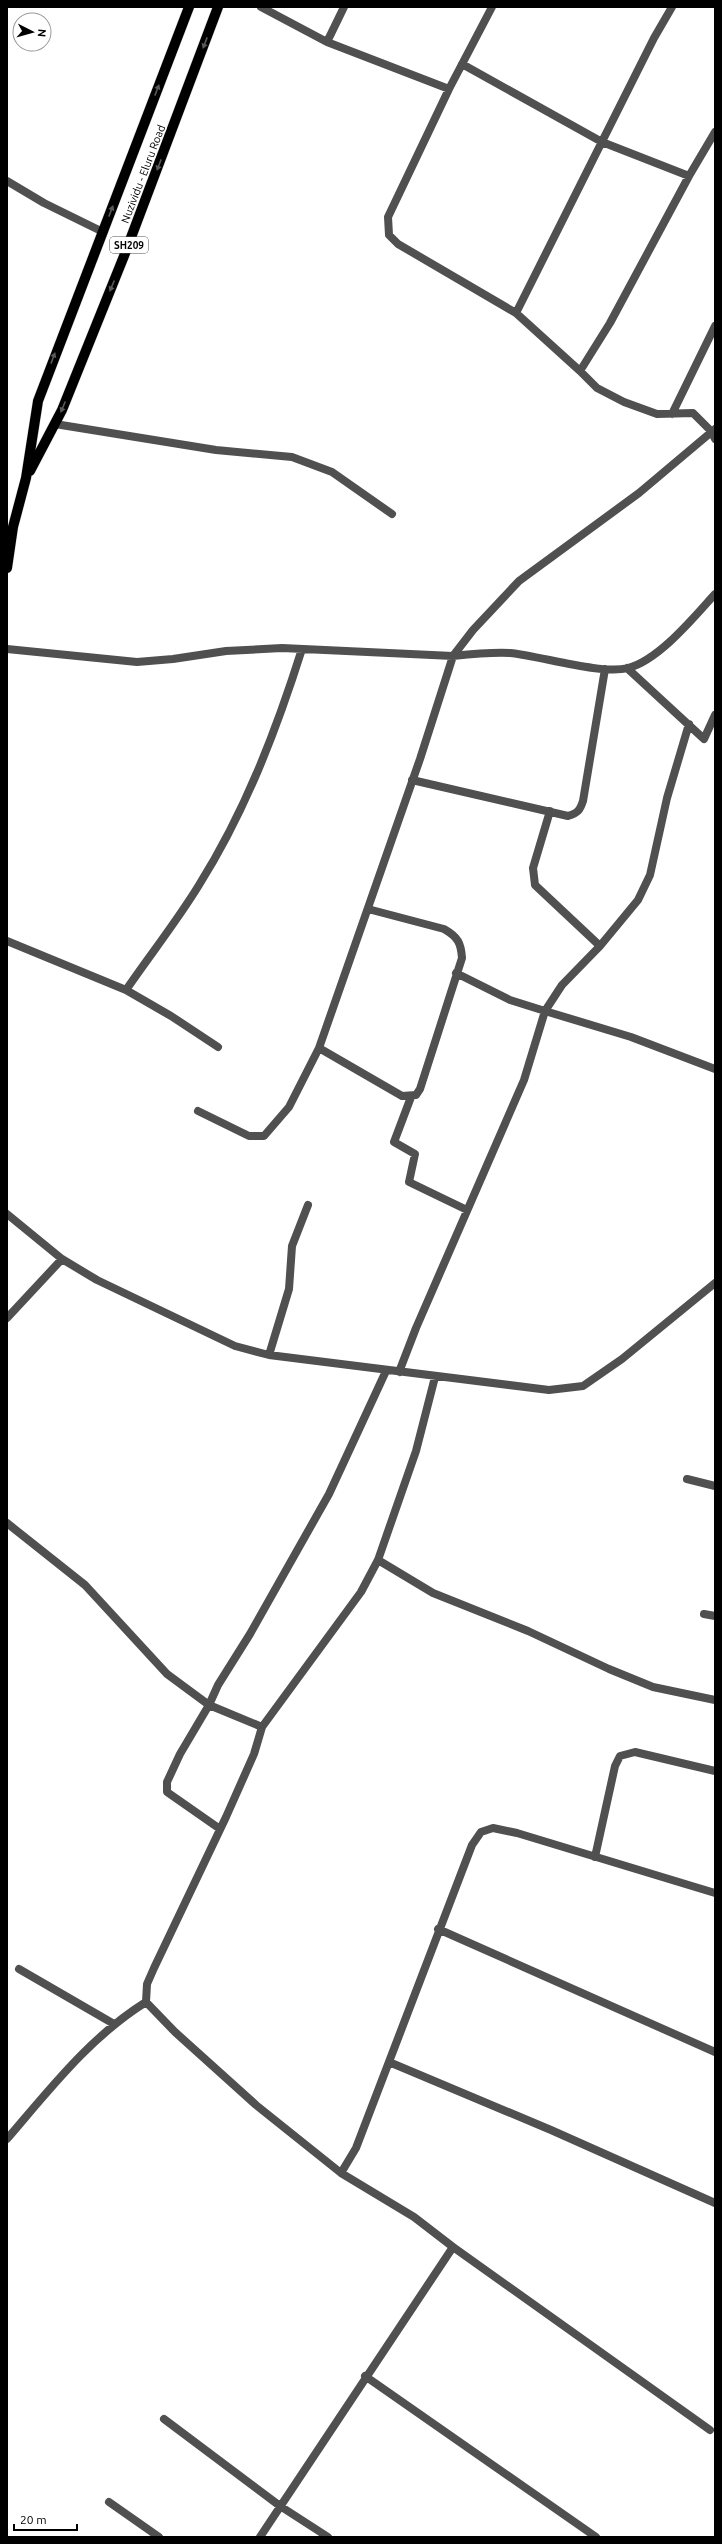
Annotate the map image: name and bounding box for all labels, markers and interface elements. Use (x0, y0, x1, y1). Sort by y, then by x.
north arrow (12, 12, 52, 52)
text: N (36, 28, 48, 38)
one-way arrow (201, 38, 207, 50)
one-way arrow (155, 83, 161, 95)
street label: Nuzividu - Eluru Road (119, 123, 167, 225)
one-way arrow (155, 160, 161, 172)
one-way arrow (108, 205, 114, 217)
road number: SH209 (110, 237, 148, 253)
one-way arrow (109, 281, 115, 292)
one-way arrow (50, 352, 56, 364)
one-way arrow (60, 401, 67, 413)
scale bar (14, 2506, 77, 2532)
text: 20 m (20, 2513, 47, 2526)

